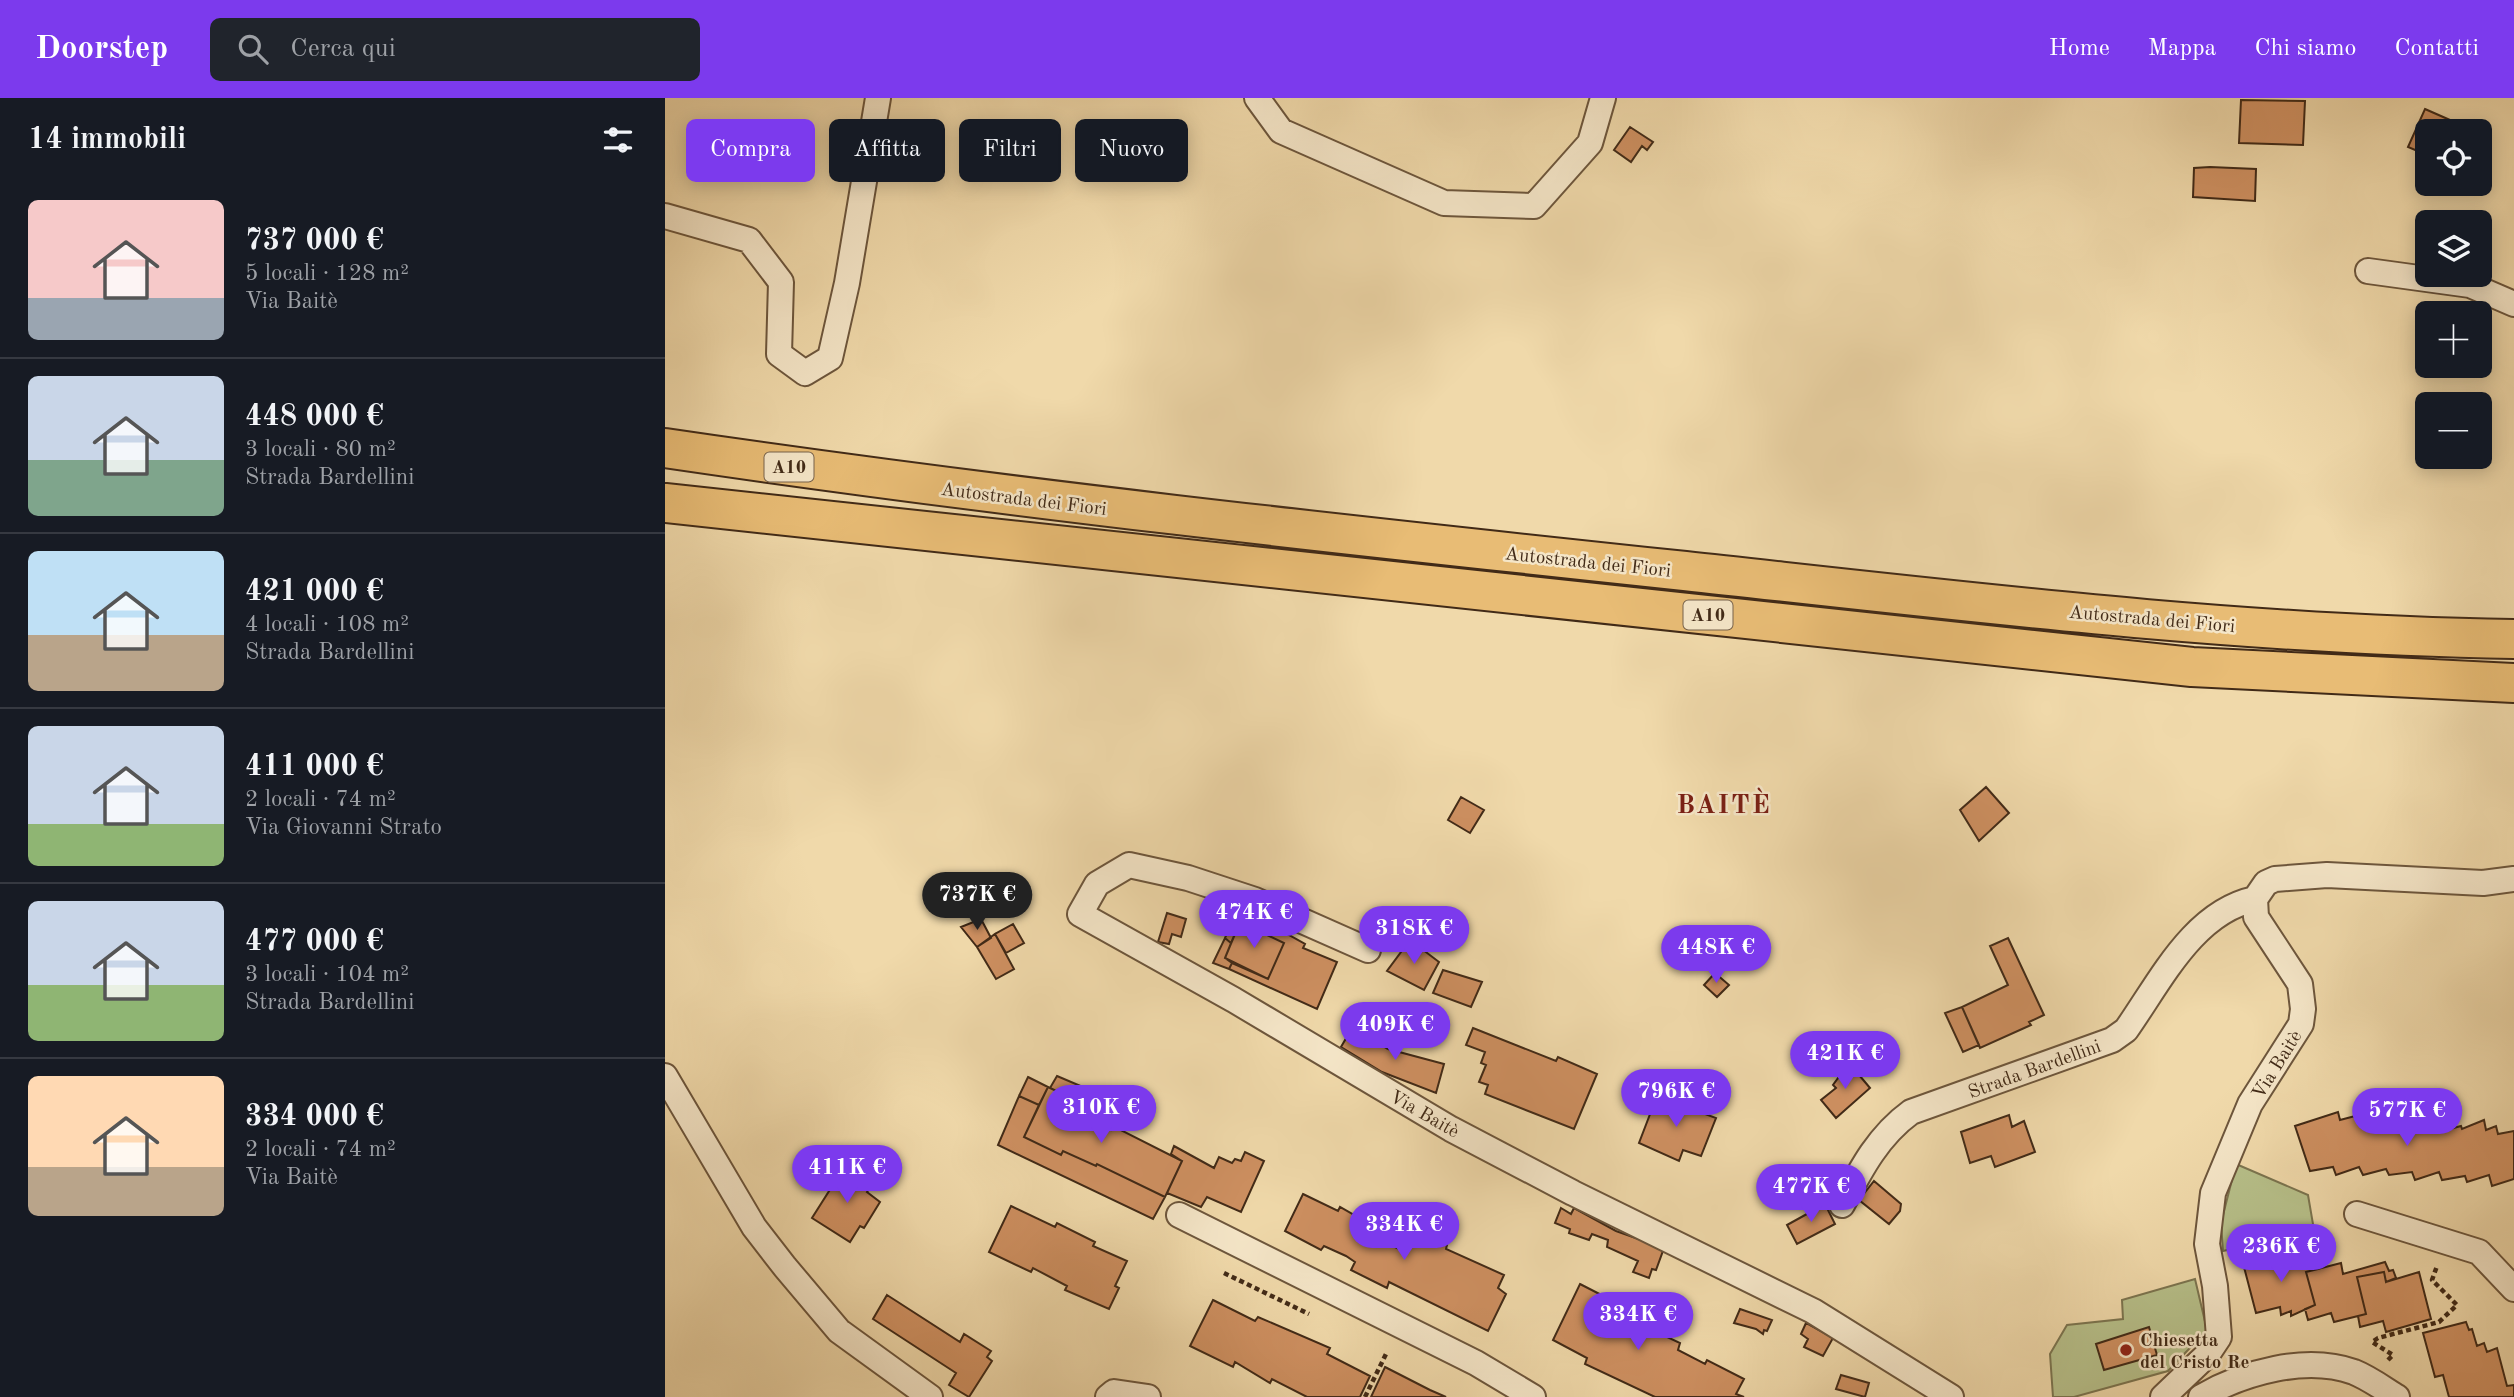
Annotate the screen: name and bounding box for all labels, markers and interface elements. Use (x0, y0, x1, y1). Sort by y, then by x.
search box (210, 18, 700, 81)
icon: search (234, 30, 272, 68)
text: Doorstep (35, 33, 168, 66)
text: Cerca qui (290, 36, 396, 62)
text: Home (2049, 37, 2110, 61)
text: Mappa (2148, 37, 2216, 61)
text: Chi siamo (2254, 37, 2357, 61)
text: Contatti (2395, 37, 2479, 61)
chip: Compra (686, 119, 815, 182)
chip: Affitta (829, 119, 945, 182)
chip: Filtri (959, 119, 1061, 182)
chip: Nuovo (1075, 119, 1188, 182)
map controls (2415, 119, 2492, 469)
button: locate (2415, 119, 2492, 196)
icon: filters (599, 121, 637, 159)
text: 14 immobili (28, 125, 186, 155)
button: layers (2415, 210, 2492, 287)
text: 737 000 € (245, 226, 384, 256)
icon: home (84, 228, 168, 312)
text: 5 locali · 128 m² (245, 262, 409, 285)
text: Via Baitè (245, 290, 338, 313)
button: + (2415, 301, 2492, 378)
button: − (2415, 392, 2492, 469)
text: 448 000 € (245, 402, 384, 432)
icon: home (84, 404, 168, 488)
text: 3 locali · 80 m² (245, 438, 396, 461)
road number: A10 (765, 452, 813, 482)
text: Strada Bardellini (245, 466, 414, 489)
street label: Autostrada dei Fiori (940, 481, 1108, 520)
street label: Autostrada dei Fiori (1504, 545, 1672, 582)
text: 421 000 € (245, 577, 384, 607)
icon: home (84, 579, 168, 663)
road number: A10 (1683, 601, 1733, 630)
street label: Autostrada dei Fiori (2068, 604, 2236, 637)
text: 4 locali · 108 m² (245, 613, 409, 636)
text: Strada Bardellini (245, 641, 414, 664)
text: 411 000 € (245, 752, 384, 782)
icon: home (84, 754, 168, 838)
district label: BAITÈ (1676, 787, 1772, 819)
text: 2 locali · 74 m² (245, 788, 396, 811)
text: Via Giovanni Strato (245, 816, 442, 839)
pin: 737K € (920, 872, 1034, 932)
text: 737K € (938, 883, 1016, 906)
pin: 474K € (1197, 890, 1311, 950)
text: 474K € (1215, 901, 1293, 924)
pin: 318K € (1357, 906, 1471, 966)
text: 318K € (1375, 917, 1453, 940)
pin: 448K € (1659, 926, 1773, 985)
text: 477 000 € (245, 927, 384, 957)
icon: home (84, 929, 168, 1013)
text: 448K € (1677, 936, 1755, 959)
text: 3 locali · 104 m² (245, 963, 409, 986)
text: Strada Bardellini (245, 991, 414, 1014)
pin: 409K € (1338, 1002, 1452, 1062)
text: 409K € (1356, 1013, 1434, 1036)
street label: Via Baitè (2250, 1028, 2306, 1103)
pin: 421K € (1788, 1032, 1902, 1091)
street label: Strada Bardellini (1966, 1037, 2104, 1103)
text: 421K € (1806, 1042, 1884, 1065)
pin: 796K € (1619, 1070, 1733, 1129)
text: 796K € (1637, 1080, 1715, 1103)
pin: 310K € (1044, 1086, 1158, 1145)
street label: Via Baitè (1386, 1088, 1462, 1143)
pin: 577K € (2350, 1088, 2464, 1148)
text: 310K € (1062, 1096, 1140, 1119)
text: 577K € (2368, 1099, 2446, 1122)
text: 334 000 € (245, 1102, 384, 1132)
icon: home (84, 1104, 168, 1188)
text: 2 locali · 74 m² (245, 1138, 396, 1161)
pin: 411K € (790, 1146, 904, 1205)
text: 411K € (808, 1156, 886, 1179)
pin: 477K € (1754, 1164, 1868, 1224)
text: Via Baitè (245, 1166, 338, 1189)
text: 477K € (1772, 1175, 1850, 1198)
pin: 334K € (1347, 1202, 1461, 1262)
text: 334K € (1365, 1213, 1443, 1236)
pin: 236K € (2224, 1224, 2338, 1284)
text: 236K € (2242, 1235, 2320, 1258)
pin: 334K € (1581, 1292, 1695, 1352)
text: 334K € (1599, 1303, 1677, 1326)
place label: Chiesetta del Cristo Re (2140, 1332, 2250, 1373)
marker: Chiesetta del Cristo Re (2118, 1342, 2134, 1358)

